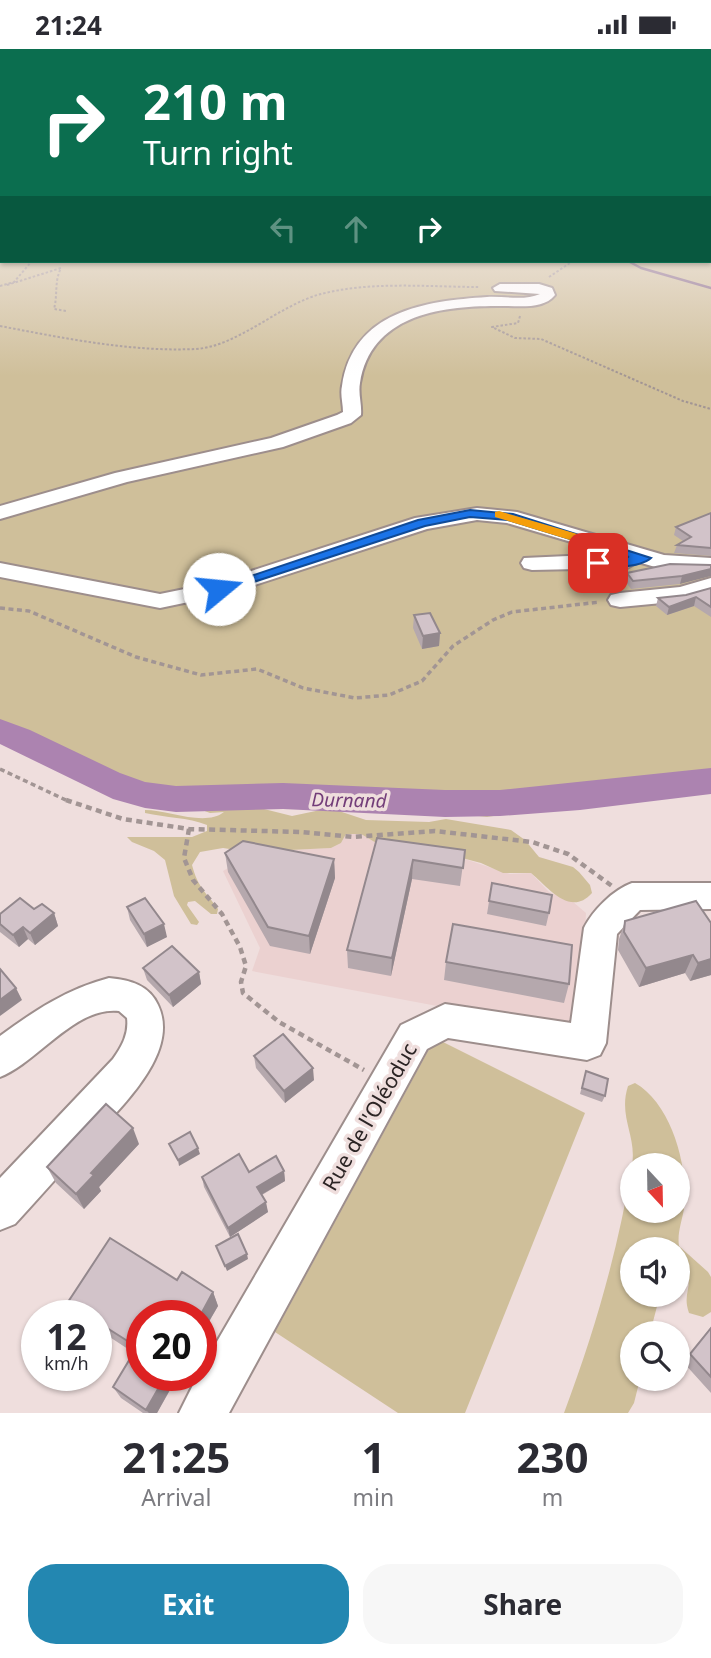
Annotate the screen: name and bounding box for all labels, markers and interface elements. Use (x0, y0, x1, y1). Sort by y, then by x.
text: 21:24 (35, 7, 102, 43)
text: 210 m (143, 68, 288, 134)
icon: right (28, 77, 119, 168)
text: Turn right (143, 131, 293, 174)
icon: left (264, 210, 302, 248)
icon: ahead (337, 210, 375, 248)
icon: right (410, 210, 448, 248)
pin (568, 533, 628, 593)
icon: arrive (579, 544, 617, 582)
position arrow (182, 552, 256, 626)
water label: Durnand (311, 786, 388, 814)
street label: Rue de l'Oléoduc (315, 1038, 423, 1195)
north arrow (620, 1153, 690, 1223)
map controls (620, 1153, 690, 1391)
button: sound (620, 1237, 690, 1307)
speed limit sign: 20 (126, 1300, 217, 1391)
text: 12 (46, 1313, 87, 1360)
button: search (620, 1321, 690, 1391)
text: km/h (44, 1351, 89, 1375)
text: 21:25 (122, 1428, 230, 1485)
text: 1 (361, 1428, 385, 1485)
text: 230 (517, 1428, 589, 1485)
text: Arrival (141, 1481, 211, 1513)
text: min (353, 1481, 394, 1513)
text: m (542, 1481, 563, 1513)
button: Exit (28, 1564, 349, 1644)
button: Share (363, 1564, 683, 1644)

